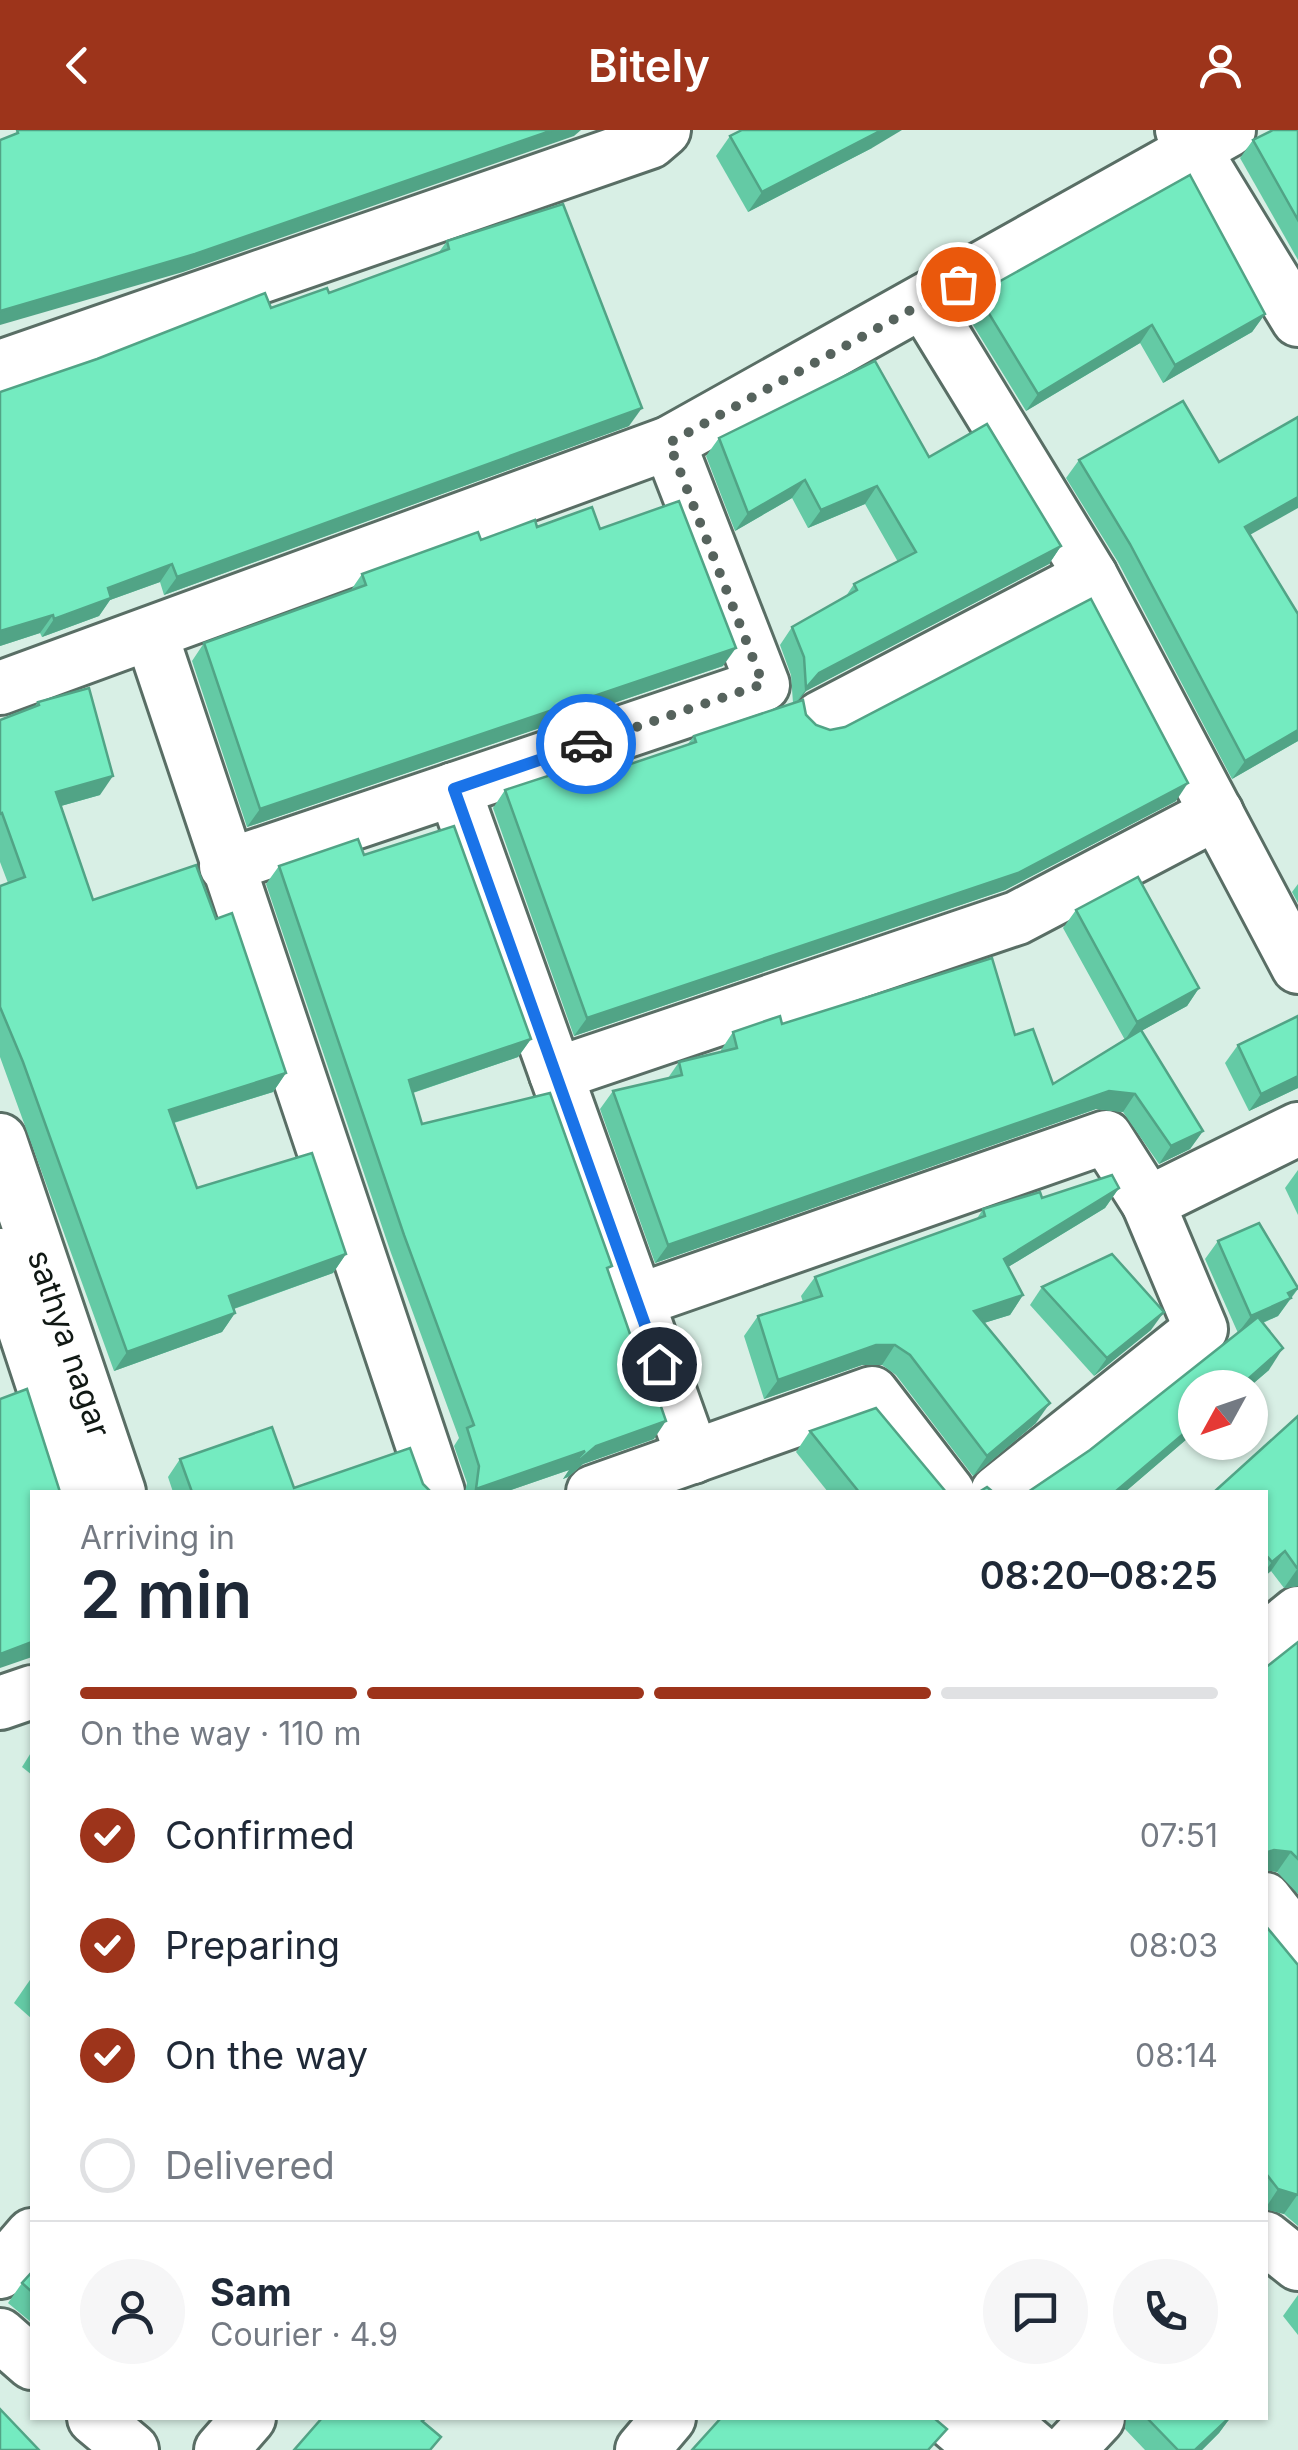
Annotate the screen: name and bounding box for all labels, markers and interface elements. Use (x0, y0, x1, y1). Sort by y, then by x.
icon: back (50, 38, 105, 93)
text: Bitely (588, 38, 710, 93)
icon: person (1193, 38, 1248, 93)
pin (916, 242, 1001, 327)
icon: bag (931, 257, 986, 312)
courier (536, 694, 636, 794)
icon: car (559, 717, 614, 772)
street label: sathya nagar (20, 1245, 119, 1442)
pin (617, 1322, 702, 1407)
icon: home (632, 1337, 687, 1392)
north arrow (1178, 1370, 1268, 1460)
map controls (1178, 1370, 1268, 1460)
text: Arriving in (80, 1518, 235, 1557)
text: 08:20–08:25 (980, 1552, 1218, 1598)
text: 2 min (80, 1555, 252, 1634)
text: On the way · 110 m (80, 1714, 362, 1753)
icon: check (80, 1808, 135, 1863)
text: Confirmed (165, 1812, 355, 1858)
text: 07:51 (1140, 1816, 1218, 1855)
icon: check (80, 1918, 135, 1973)
text: Preparing (165, 1922, 340, 1968)
text: 08:03 (1129, 1926, 1218, 1965)
icon: check (80, 2028, 135, 2083)
text: On the way (165, 2032, 368, 2078)
text: 08:14 (1135, 2036, 1218, 2075)
text: Delivered (165, 2142, 335, 2188)
button: person (80, 2259, 185, 2364)
button: chat (983, 2259, 1088, 2364)
button: phone (1113, 2259, 1218, 2364)
text: Sam (210, 2269, 292, 2315)
text: Courier · 4.9 (210, 2315, 398, 2354)

